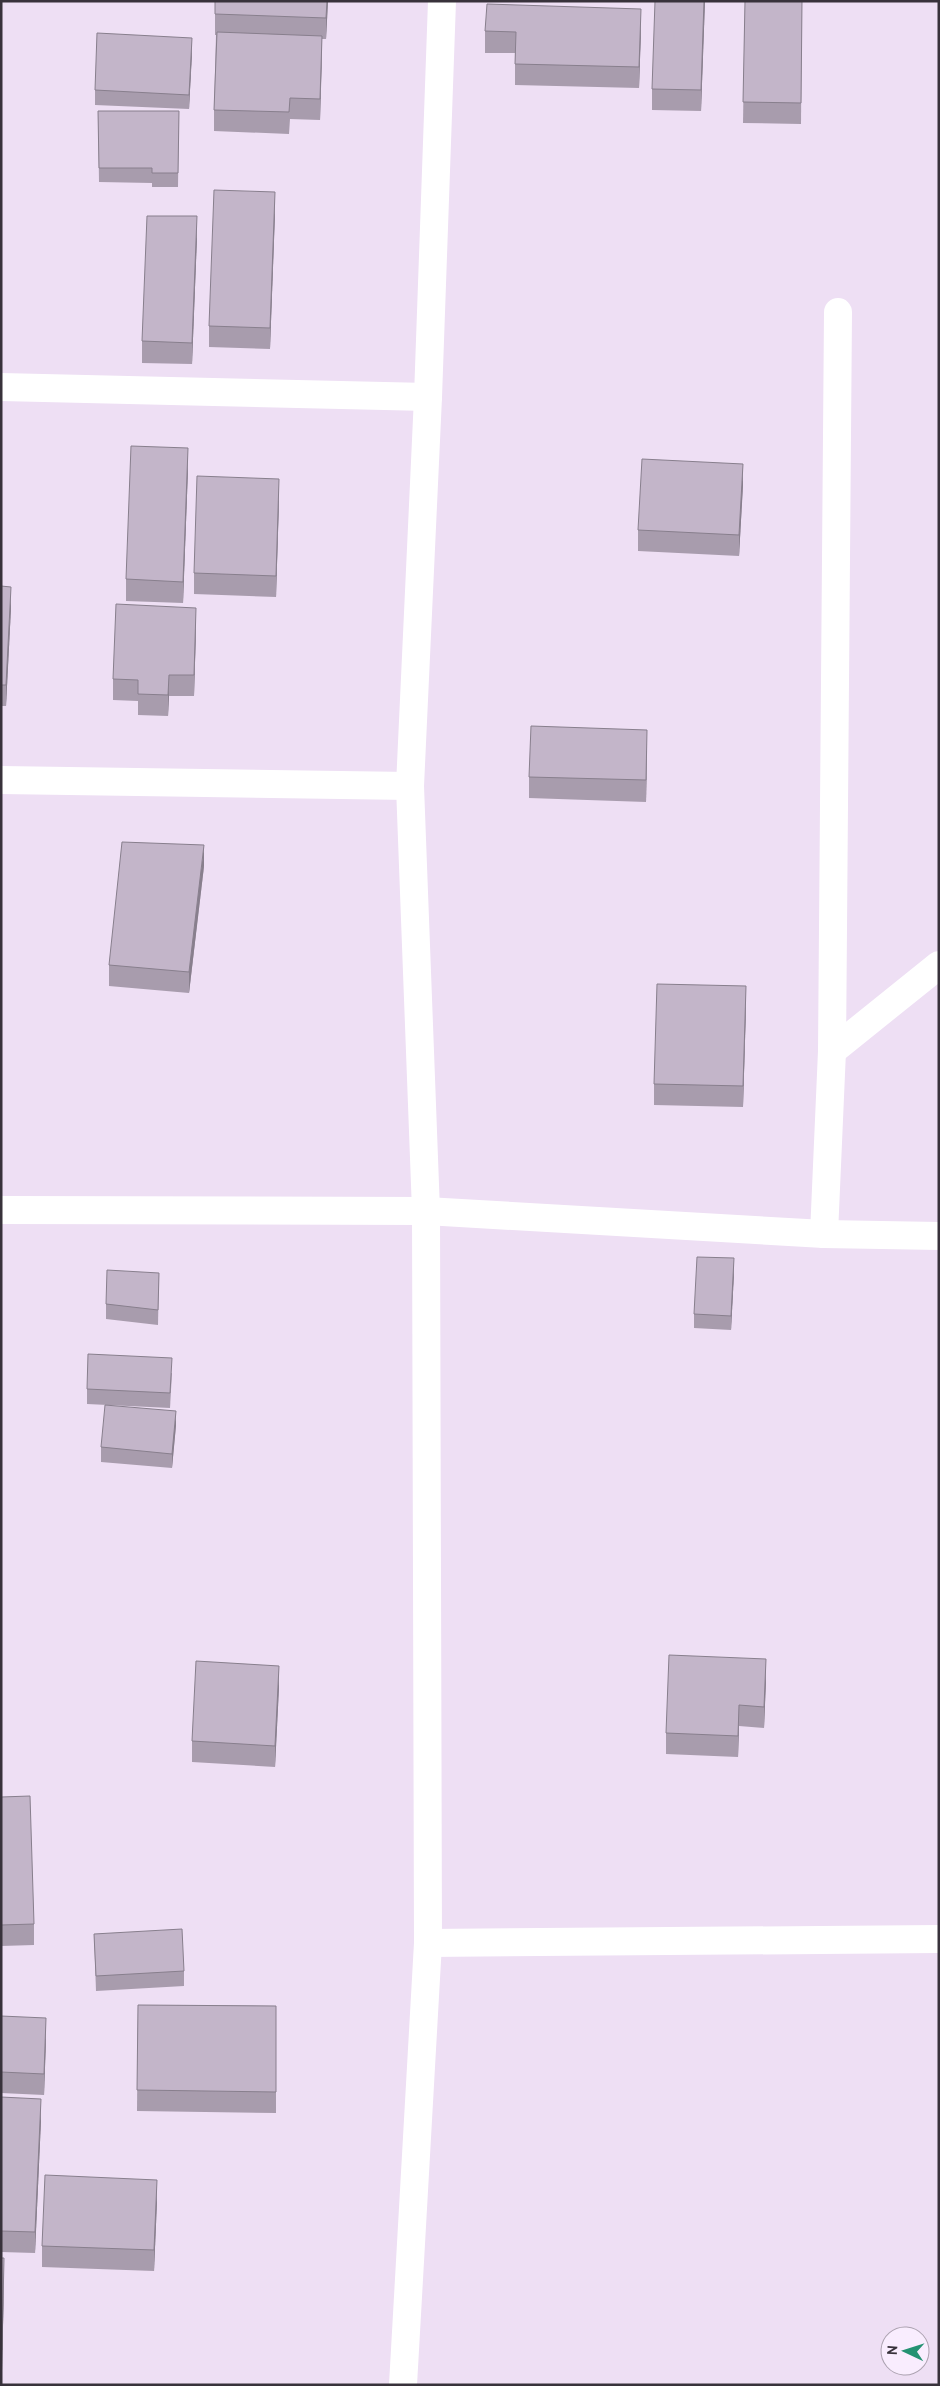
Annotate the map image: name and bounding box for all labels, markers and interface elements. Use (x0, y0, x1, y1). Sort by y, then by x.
north arrow (880, 2326, 930, 2376)
text: N (885, 2345, 902, 2356)

